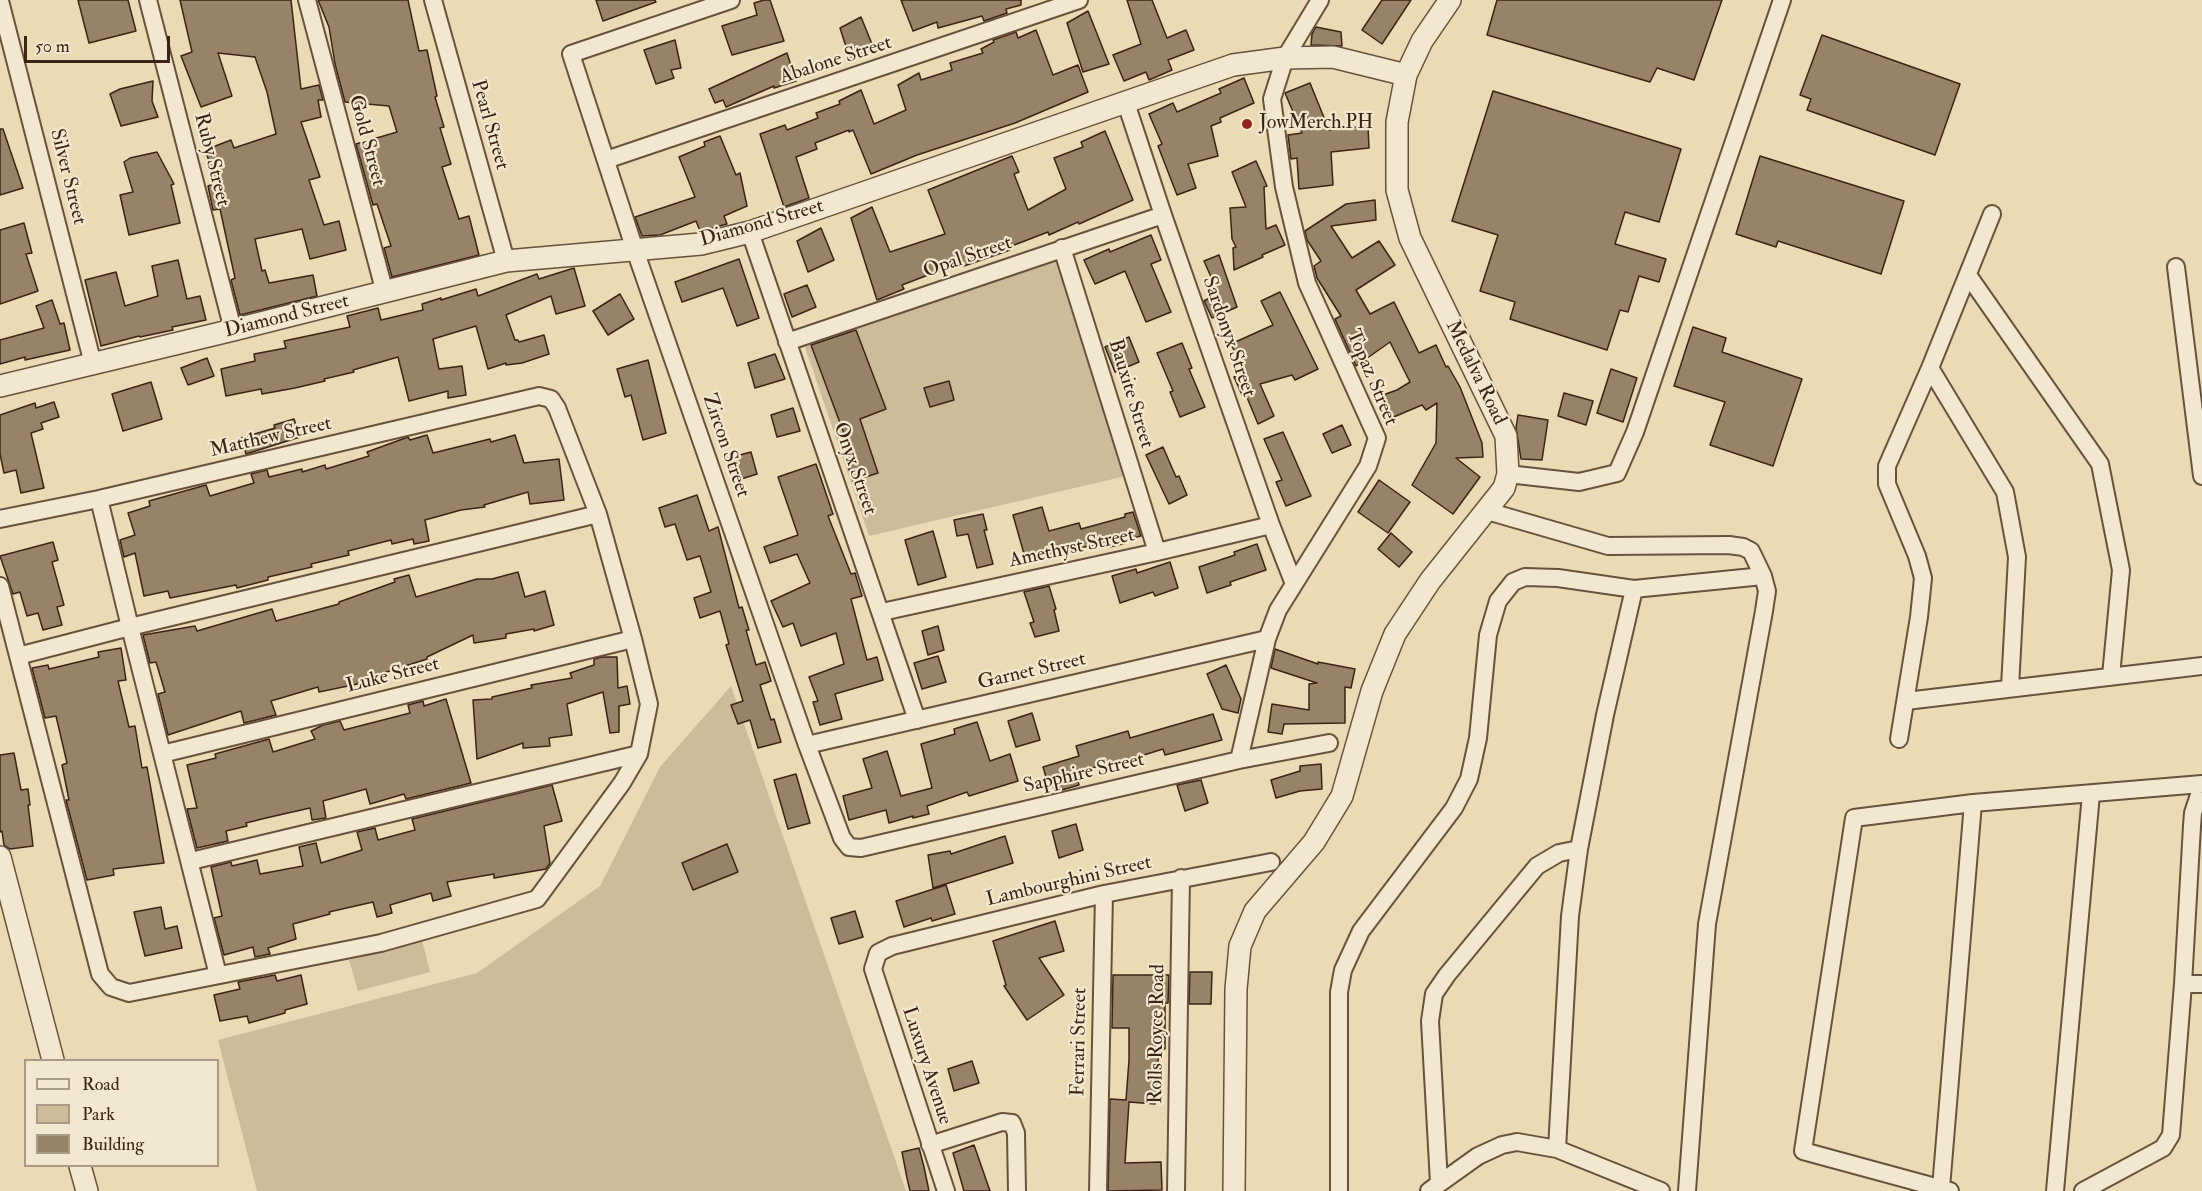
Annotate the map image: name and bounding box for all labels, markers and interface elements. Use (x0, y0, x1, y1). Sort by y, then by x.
scale bar (27, 24, 172, 62)
street label: Abalone Street (777, 32, 895, 90)
text: 50 m (35, 35, 70, 58)
street label: Pearl Street (465, 77, 513, 173)
street label: Gold Street (342, 93, 390, 189)
street label: Ruby Street (188, 111, 234, 209)
place label: JowMerch.PH (1259, 112, 1373, 136)
marker: JowMerch.PH (1240, 117, 1254, 131)
street label: Silver Street (43, 127, 91, 227)
street label: Diamond Street (697, 195, 827, 253)
street label: Opal Street (921, 232, 1015, 284)
street label: Sardonyx Street (1196, 273, 1260, 401)
street label: Diamond Street (222, 290, 352, 344)
street label: Medalva Road (1439, 317, 1511, 429)
street label: Topaz Street (1340, 326, 1402, 430)
street label: Bauxite Street (1102, 336, 1158, 452)
street label: Zircon Street (696, 391, 754, 501)
street label: Matthew Street (208, 412, 334, 464)
street label: Onyx Street (827, 419, 881, 519)
street label: Amethyst Street (1007, 524, 1137, 574)
street label: Garnet Street (976, 648, 1088, 696)
street label: Luke Street (344, 653, 442, 699)
street label: Sapphire Street (1021, 748, 1147, 800)
street label: Lambourghini Street (984, 851, 1154, 913)
street label: Rolls Royce Road (1145, 964, 1171, 1104)
street label: Ferrari Street (1067, 987, 1093, 1097)
street label: Luxury Avenue (896, 1004, 956, 1128)
legend (24, 1059, 219, 1167)
text: Road (82, 1073, 120, 1096)
text: Park (82, 1103, 115, 1126)
text: Building (82, 1133, 144, 1156)

